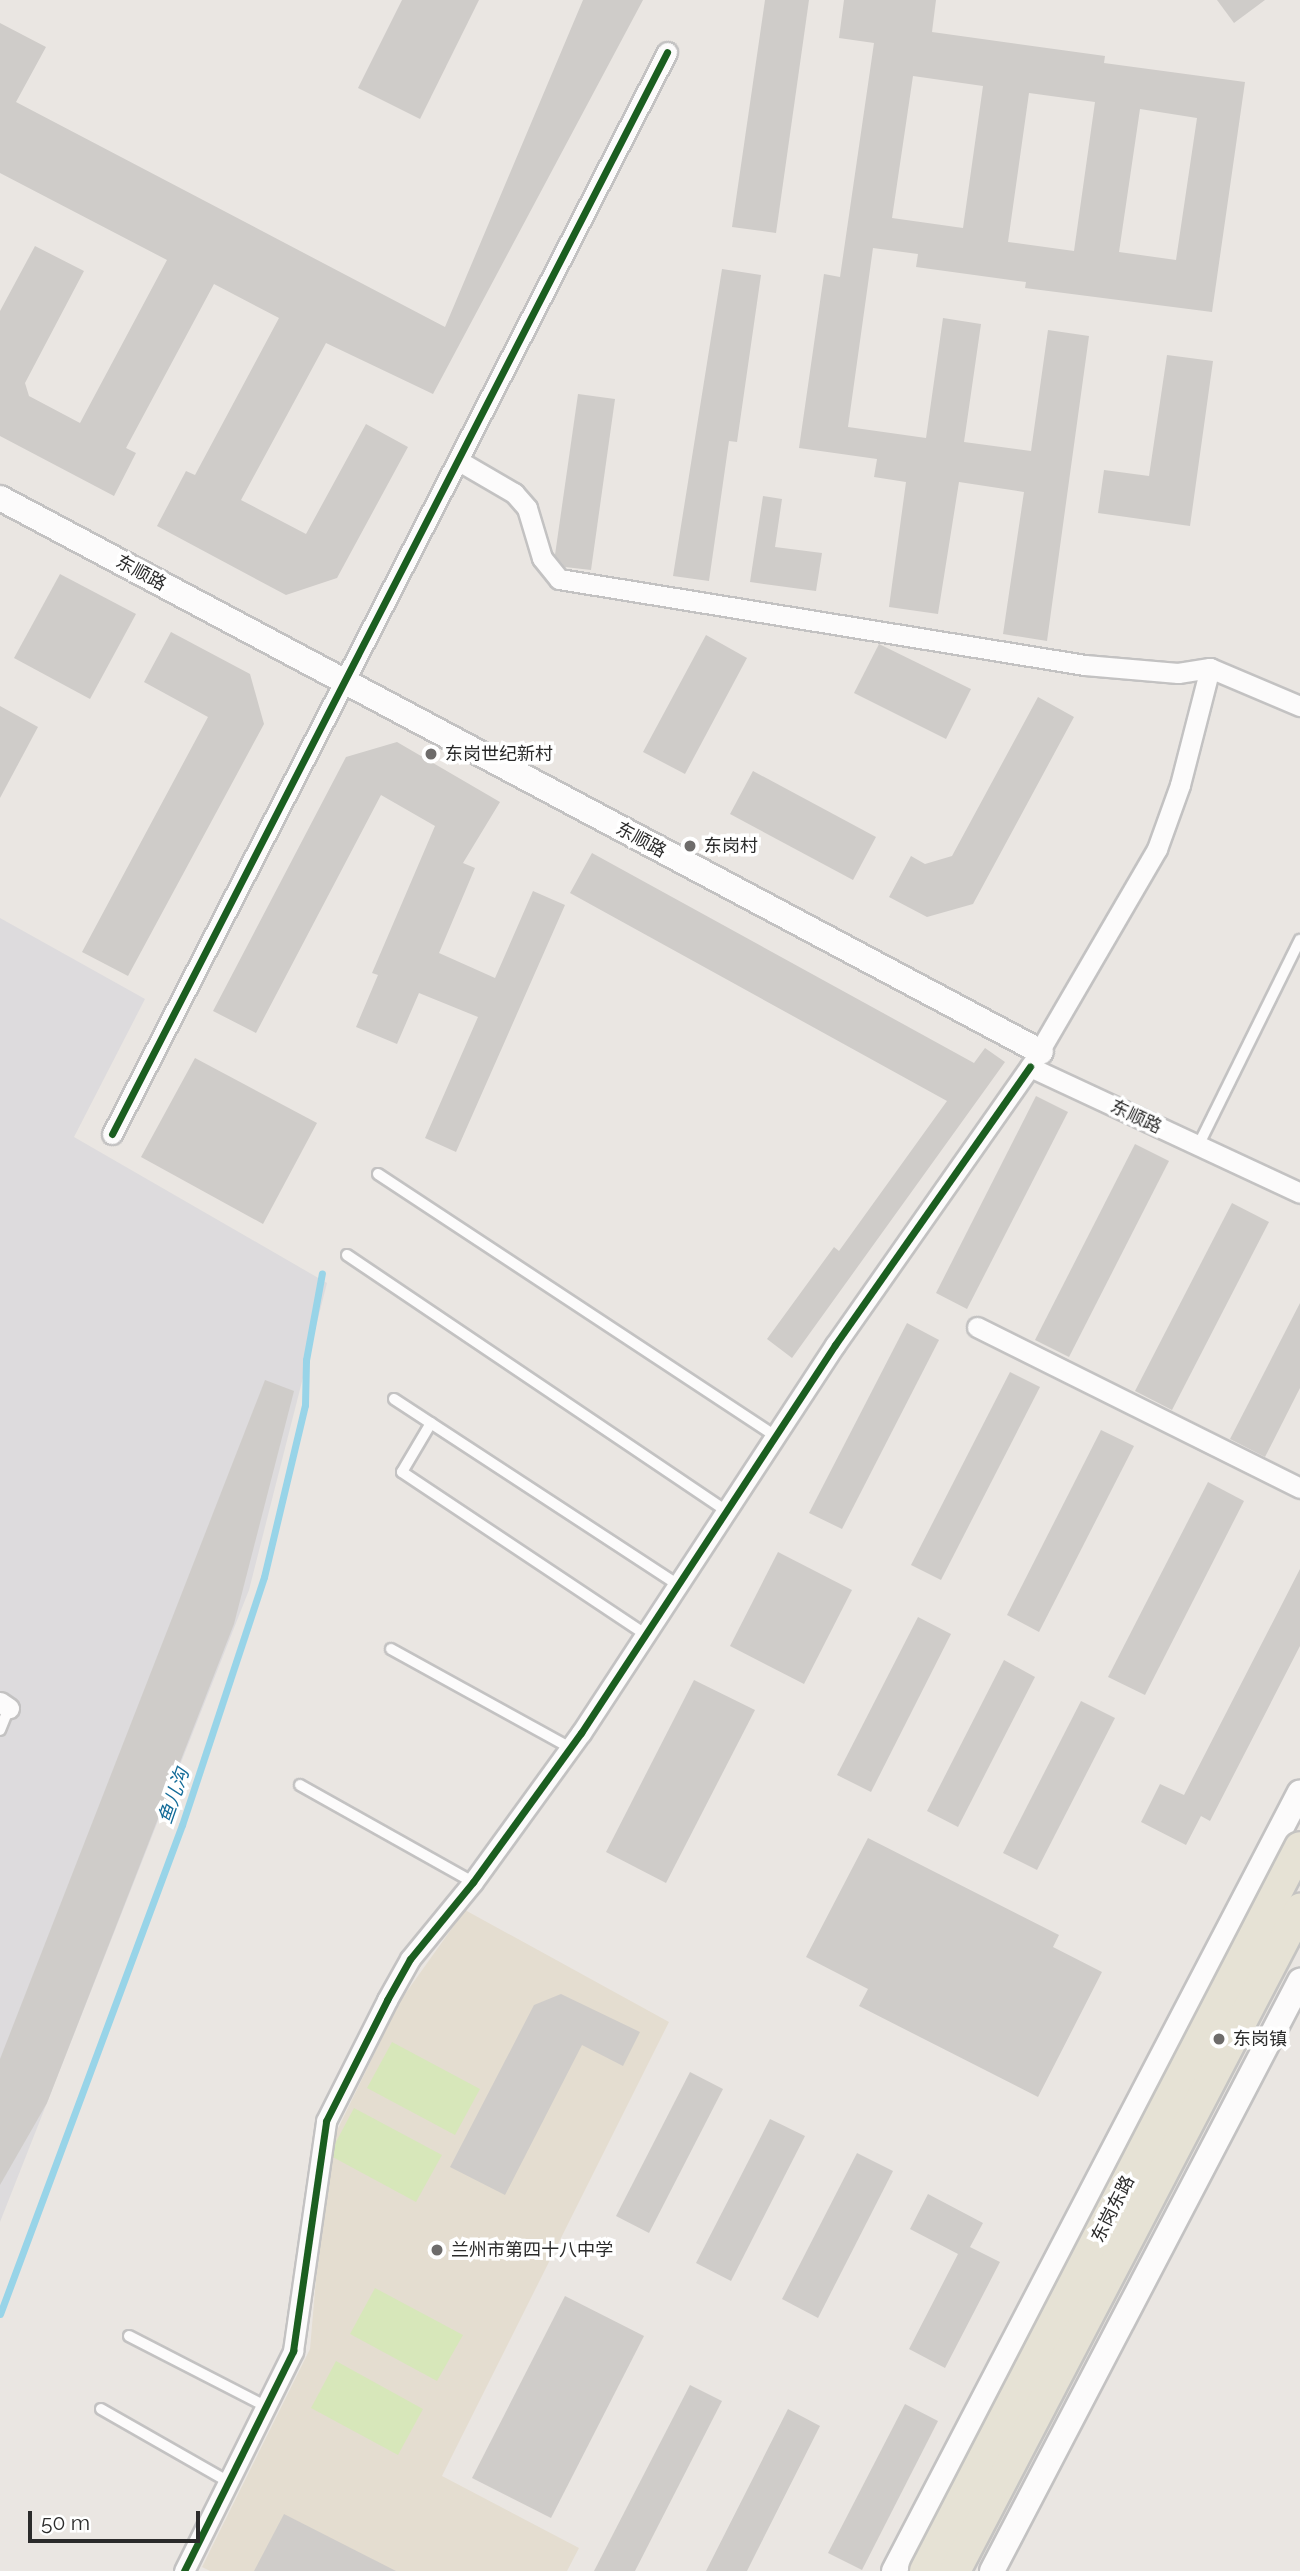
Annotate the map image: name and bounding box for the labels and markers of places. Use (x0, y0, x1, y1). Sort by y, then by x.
place label: 东岗世纪新村 (445, 743, 553, 765)
marker: 东岗世纪新村 (423, 746, 439, 762)
place label: 东岗村 (704, 835, 758, 857)
marker: 东岗村 (682, 838, 698, 854)
place label: 东岗镇 (1233, 2028, 1287, 2050)
marker: 东岗镇 (1211, 2031, 1227, 2047)
place label: 兰州市第四十八中学 (451, 2239, 613, 2261)
marker: 兰州市第四十八中学 (429, 2242, 445, 2258)

